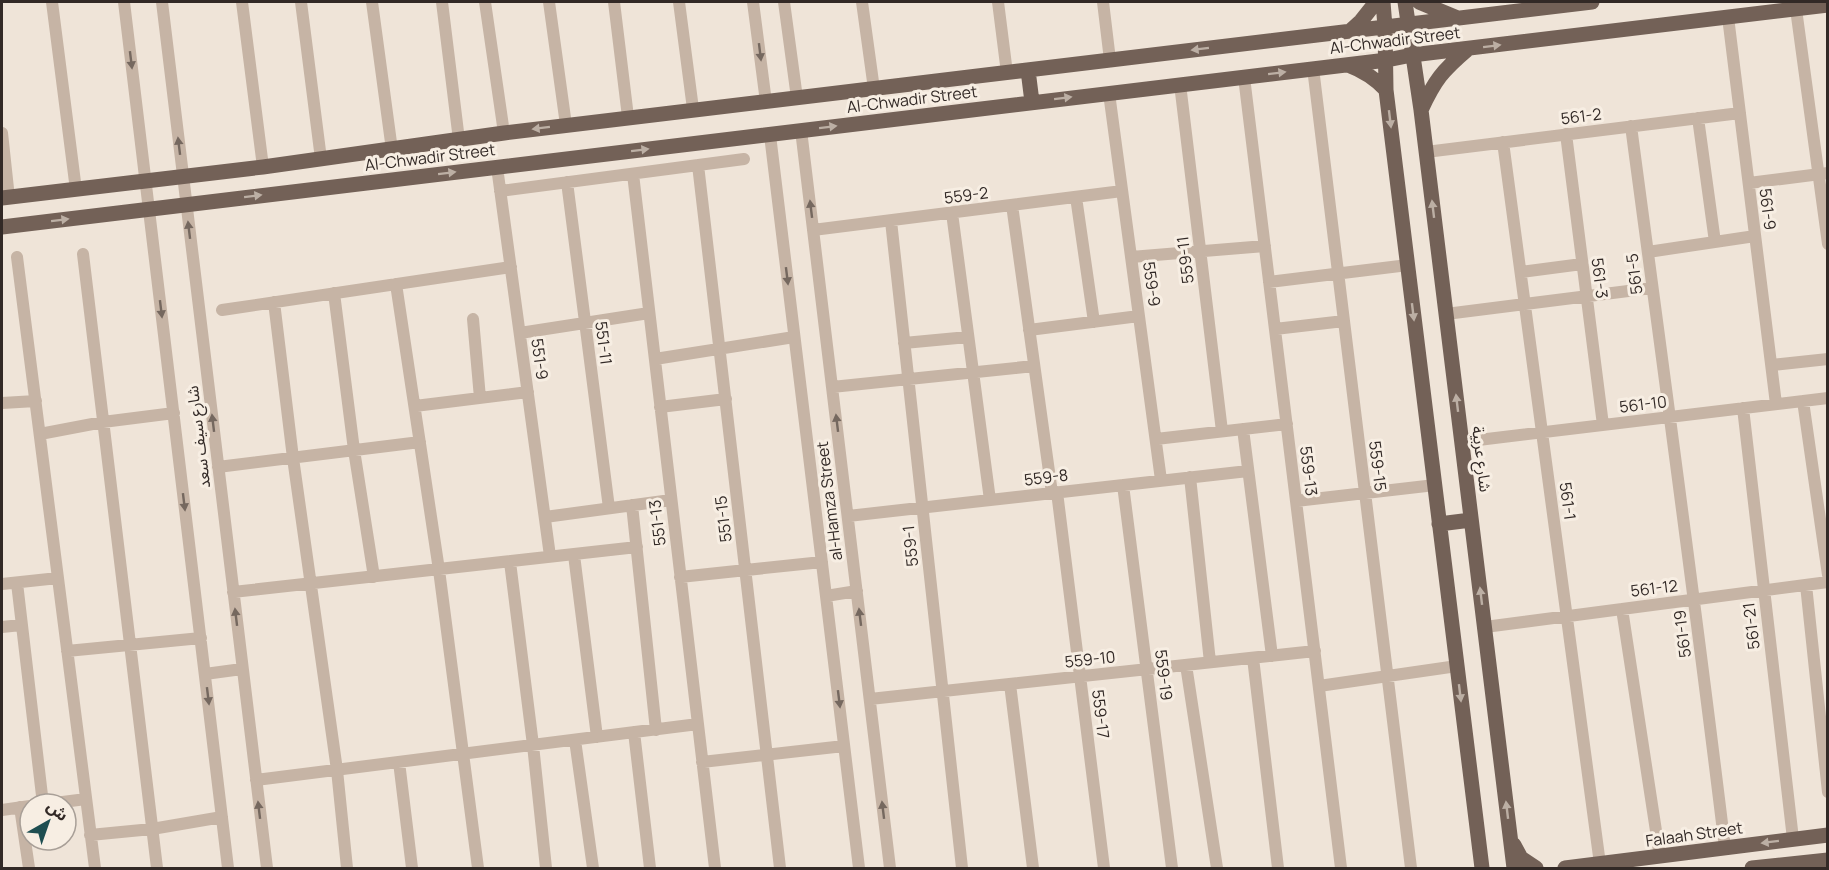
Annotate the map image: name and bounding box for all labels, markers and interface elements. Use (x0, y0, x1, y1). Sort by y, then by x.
street label: Al-Chwadir Street (1328, 21, 1462, 59)
one-way arrow (755, 42, 764, 61)
one-way arrow (1482, 42, 1501, 51)
one-way arrow (1191, 44, 1210, 54)
one-way arrow (126, 50, 136, 69)
one-way arrow (1268, 68, 1287, 77)
street label: Al-Chwadir Street (845, 80, 979, 118)
one-way arrow (1054, 94, 1073, 103)
street label: 561-2 (1559, 103, 1603, 129)
one-way arrow (1385, 109, 1395, 128)
one-way arrow (818, 122, 837, 132)
one-way arrow (531, 123, 550, 133)
one-way arrow (175, 137, 184, 156)
street label: Al-Chwadir Street (363, 138, 497, 176)
one-way arrow (631, 145, 650, 155)
one-way arrow (437, 168, 456, 178)
street label: 559-2 (943, 181, 989, 209)
street label: 561-9 (1755, 187, 1781, 231)
one-way arrow (244, 192, 263, 201)
one-way arrow (806, 199, 816, 218)
one-way arrow (1429, 199, 1438, 218)
one-way arrow (50, 215, 69, 225)
one-way arrow (185, 220, 194, 239)
street label: 559-11 (1171, 235, 1199, 285)
street label: 561-5 (1621, 252, 1647, 296)
street label: 561-3 (1587, 256, 1613, 300)
street label: 559-9 (1138, 260, 1166, 308)
one-way arrow (782, 267, 792, 286)
one-way arrow (156, 299, 166, 318)
one-way arrow (1409, 303, 1418, 322)
street label: 551-11 (590, 320, 618, 366)
street label: 551-9 (526, 337, 554, 381)
street label: شارع سيف سعد (181, 384, 217, 489)
street label: 561-10 (1618, 390, 1668, 418)
one-way arrow (1452, 393, 1462, 412)
one-way arrow (208, 414, 217, 433)
one-way arrow (832, 414, 841, 433)
street label: شارع عربية (1465, 425, 1497, 494)
street label: al-Hamza Street (811, 440, 847, 562)
street label: 559-15 (1364, 440, 1392, 492)
street label: 559-13 (1295, 445, 1323, 497)
street label: 559-8 (1023, 463, 1069, 491)
street label: 561-1 (1554, 481, 1582, 521)
one-way arrow (180, 493, 189, 512)
street label: 551-15 (709, 494, 737, 544)
street label: 551-13 (643, 499, 671, 547)
street label: 559-1 (897, 524, 923, 568)
street label: 561-12 (1629, 574, 1679, 602)
one-way arrow (1476, 586, 1486, 605)
street label: 561-21 (1737, 601, 1765, 651)
one-way arrow (231, 607, 241, 626)
one-way arrow (855, 607, 865, 626)
street label: 561-19 (1668, 609, 1696, 659)
street label: 559-10 (1063, 645, 1117, 673)
street label: 559-19 (1150, 648, 1178, 702)
one-way arrow (1455, 684, 1465, 703)
one-way arrow (203, 687, 212, 706)
street label: 559-17 (1087, 688, 1115, 740)
one-way arrow (834, 689, 843, 708)
north arrow (18, 792, 78, 852)
text: ش (42, 795, 73, 826)
one-way arrow (255, 801, 264, 820)
one-way arrow (878, 801, 888, 820)
one-way arrow (1502, 801, 1512, 820)
street label: Falaah Street (1644, 816, 1744, 852)
one-way arrow (1760, 838, 1779, 847)

